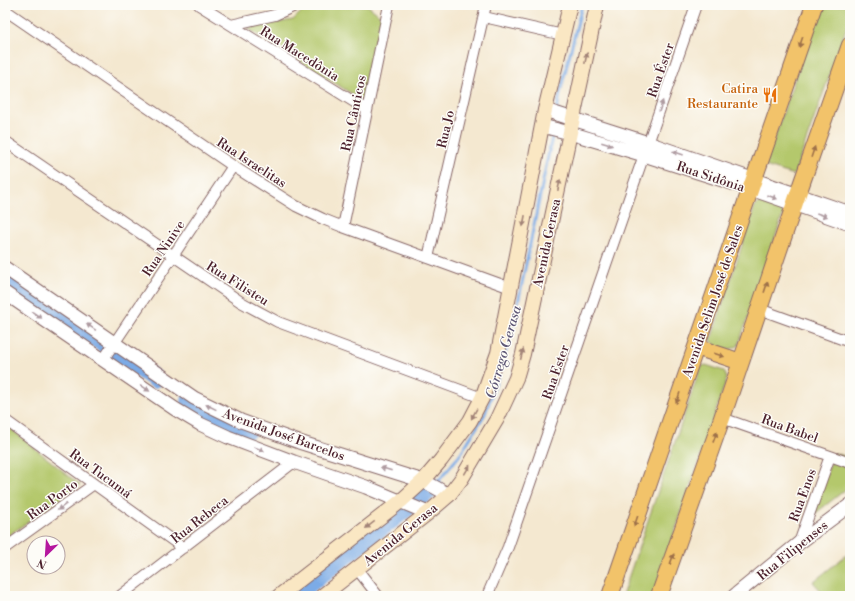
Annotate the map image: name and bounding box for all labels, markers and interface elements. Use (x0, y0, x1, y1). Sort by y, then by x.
street label: Rua Macedônia (257, 23, 342, 85)
one-way arrow (798, 36, 804, 48)
street label: Rua Éster (643, 40, 678, 100)
one-way arrow (583, 52, 589, 64)
street label: Rua Cânticos (338, 73, 370, 153)
place label: Catira Restaurante (687, 81, 758, 112)
restaurant icon: Catira Restaurante (761, 86, 779, 104)
one-way arrow (658, 100, 664, 112)
street label: Rua Jo (434, 109, 458, 150)
street label: Rua Israelitas (214, 134, 290, 192)
one-way arrow (601, 141, 613, 147)
one-way arrow (810, 145, 816, 157)
one-way arrow (671, 150, 683, 156)
street label: Rua Sidônia (675, 158, 747, 196)
one-way arrow (556, 179, 562, 192)
one-way arrow (767, 194, 779, 200)
street label: Avenida Gerasa (530, 197, 564, 290)
one-way arrow (817, 212, 829, 218)
one-way arrow (521, 215, 527, 227)
street label: Rua Ninive (139, 217, 189, 280)
street label: Avenida Selim José de Sales (679, 223, 747, 381)
street label: Rua Filisteu (203, 258, 272, 310)
one-way arrow (764, 281, 770, 293)
water label: Córrego Gerasa (482, 303, 526, 401)
one-way arrow (32, 311, 42, 319)
one-way arrow (86, 323, 96, 331)
street label: Rua Ester (539, 342, 573, 402)
one-way arrow (520, 347, 526, 360)
one-way arrow (713, 352, 725, 358)
one-way arrow (139, 384, 150, 392)
one-way arrow (675, 392, 681, 404)
one-way arrow (205, 404, 217, 410)
street label: Avenida José Barcelos (219, 405, 347, 465)
one-way arrow (471, 408, 477, 420)
street label: Rua Babel (759, 411, 820, 447)
one-way arrow (713, 430, 719, 442)
street label: Rua Tucumá (66, 446, 135, 502)
one-way arrow (253, 447, 265, 453)
one-way arrow (463, 464, 470, 476)
one-way arrow (379, 466, 391, 472)
street label: Rua Enos (786, 466, 820, 524)
street label: Rua Porto (24, 476, 81, 524)
street label: Rua Rebeca (168, 492, 232, 547)
street label: Avenida Gerasa (360, 500, 441, 570)
one-way arrow (57, 503, 68, 511)
one-way arrow (633, 515, 639, 527)
street label: Rua Filipenses (754, 517, 831, 584)
one-way arrow (365, 521, 376, 530)
north arrow (26, 535, 66, 575)
one-way arrow (669, 553, 675, 565)
text: N (35, 555, 49, 571)

